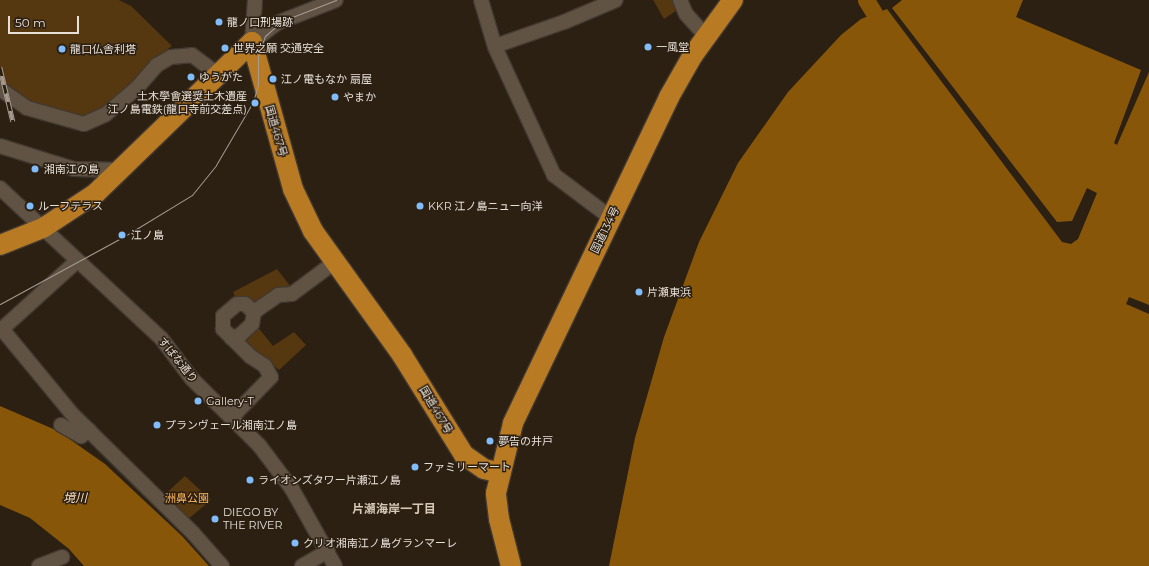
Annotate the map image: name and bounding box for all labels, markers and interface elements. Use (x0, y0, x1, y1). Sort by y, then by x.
scale bar (10, 8, 81, 34)
text: 50 m (15, 15, 46, 30)
place label: 龍ノ口刑場跡 (227, 15, 293, 29)
marker: 龍ノ口刑場跡 (214, 17, 224, 27)
place label: 一風堂 (656, 40, 689, 54)
place label: 世界之願 交通安全 (233, 41, 324, 55)
place label: 龍口仏舎利塔 (70, 42, 136, 56)
marker: 一風堂 (643, 42, 653, 52)
marker: 世界之願 交通安全 (220, 43, 230, 53)
marker: 龍口仏舎利塔 (57, 44, 67, 54)
place label: ゆうがた (199, 70, 243, 84)
marker: ゆうがた (186, 72, 196, 82)
place label: 江ノ電もなか 扇屋 (281, 72, 372, 86)
marker: 江ノ電もなか 扇屋 (268, 74, 278, 84)
place label: 土木學會選奨土木遺産 江ノ島電鉄(龍口寺前交差点) (108, 90, 247, 116)
place label: やまか (343, 90, 376, 104)
marker: やまか (330, 92, 340, 102)
marker: 土木學會選奨土木遺産 江ノ島電鉄(龍口寺前交差点) (250, 98, 260, 108)
street label: 国道467号 (262, 104, 290, 158)
place label: 湘南江の島 (44, 162, 99, 176)
marker: 湘南江の島 (29, 163, 41, 175)
place label: ルーフテラス (38, 199, 104, 213)
place label: KKR 江ノ島ニュー向洋 (428, 199, 542, 213)
marker: ルーフテラス (25, 201, 35, 211)
marker: KKR 江ノ島ニュー向洋 (415, 201, 425, 211)
street label: 国道134号 (588, 204, 622, 256)
place label: 江ノ島 (131, 228, 164, 242)
marker: 江ノ島 (116, 229, 128, 241)
place label: 片瀬東浜 (647, 285, 691, 299)
marker: 片瀬東浜 (634, 287, 644, 297)
street label: すばな通り (156, 334, 200, 386)
street label: 国道467号 (417, 384, 455, 436)
place label: Gallery-T (206, 394, 254, 408)
marker: Gallery-T (193, 396, 203, 406)
place label: プランヴェール湘南江ノ島 (165, 418, 297, 432)
marker: プランヴェール湘南江ノ島 (152, 420, 162, 430)
place label: 夢告の井戸 (498, 434, 553, 448)
marker: 夢告の井戸 (485, 436, 495, 446)
place label: ファミリーマート (423, 460, 511, 474)
marker: ファミリーマート (410, 462, 420, 472)
place label: ライオンズタワー片瀬江ノ島 (258, 473, 401, 487)
marker: ライオンズタワー片瀬江ノ島 (245, 475, 255, 485)
water label: 境川 (63, 491, 87, 505)
park label: 洲鼻公園 (165, 491, 209, 505)
district label: 片瀬海岸一丁目 (352, 502, 436, 516)
place label: DIEGO BY THE RIVER (223, 506, 282, 532)
marker: DIEGO BY THE RIVER (210, 514, 220, 524)
place label: クリオ湘南江ノ島グランマーレ (303, 536, 457, 550)
marker: クリオ湘南江ノ島グランマーレ (290, 538, 300, 548)

